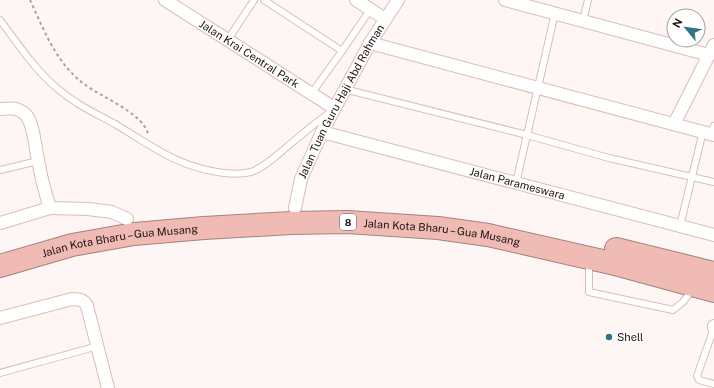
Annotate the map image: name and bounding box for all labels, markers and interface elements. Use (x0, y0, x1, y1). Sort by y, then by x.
north arrow (666, 8, 706, 48)
text: N (670, 16, 685, 30)
street label: Jalan Krai Central Park (197, 18, 301, 90)
street label: Jalan Tuan Guru Haji Abd Rahman (296, 22, 386, 180)
street label: Jalan Parameswara (468, 165, 566, 202)
road number: 8 (340, 214, 356, 230)
street label: Jalan Kota Bharu – Gua Musang (363, 217, 522, 248)
street label: Jalan Kota Bharu – Gua Musang (40, 223, 199, 259)
place label: Shell (617, 331, 643, 343)
marker: Shell (604, 332, 614, 342)

